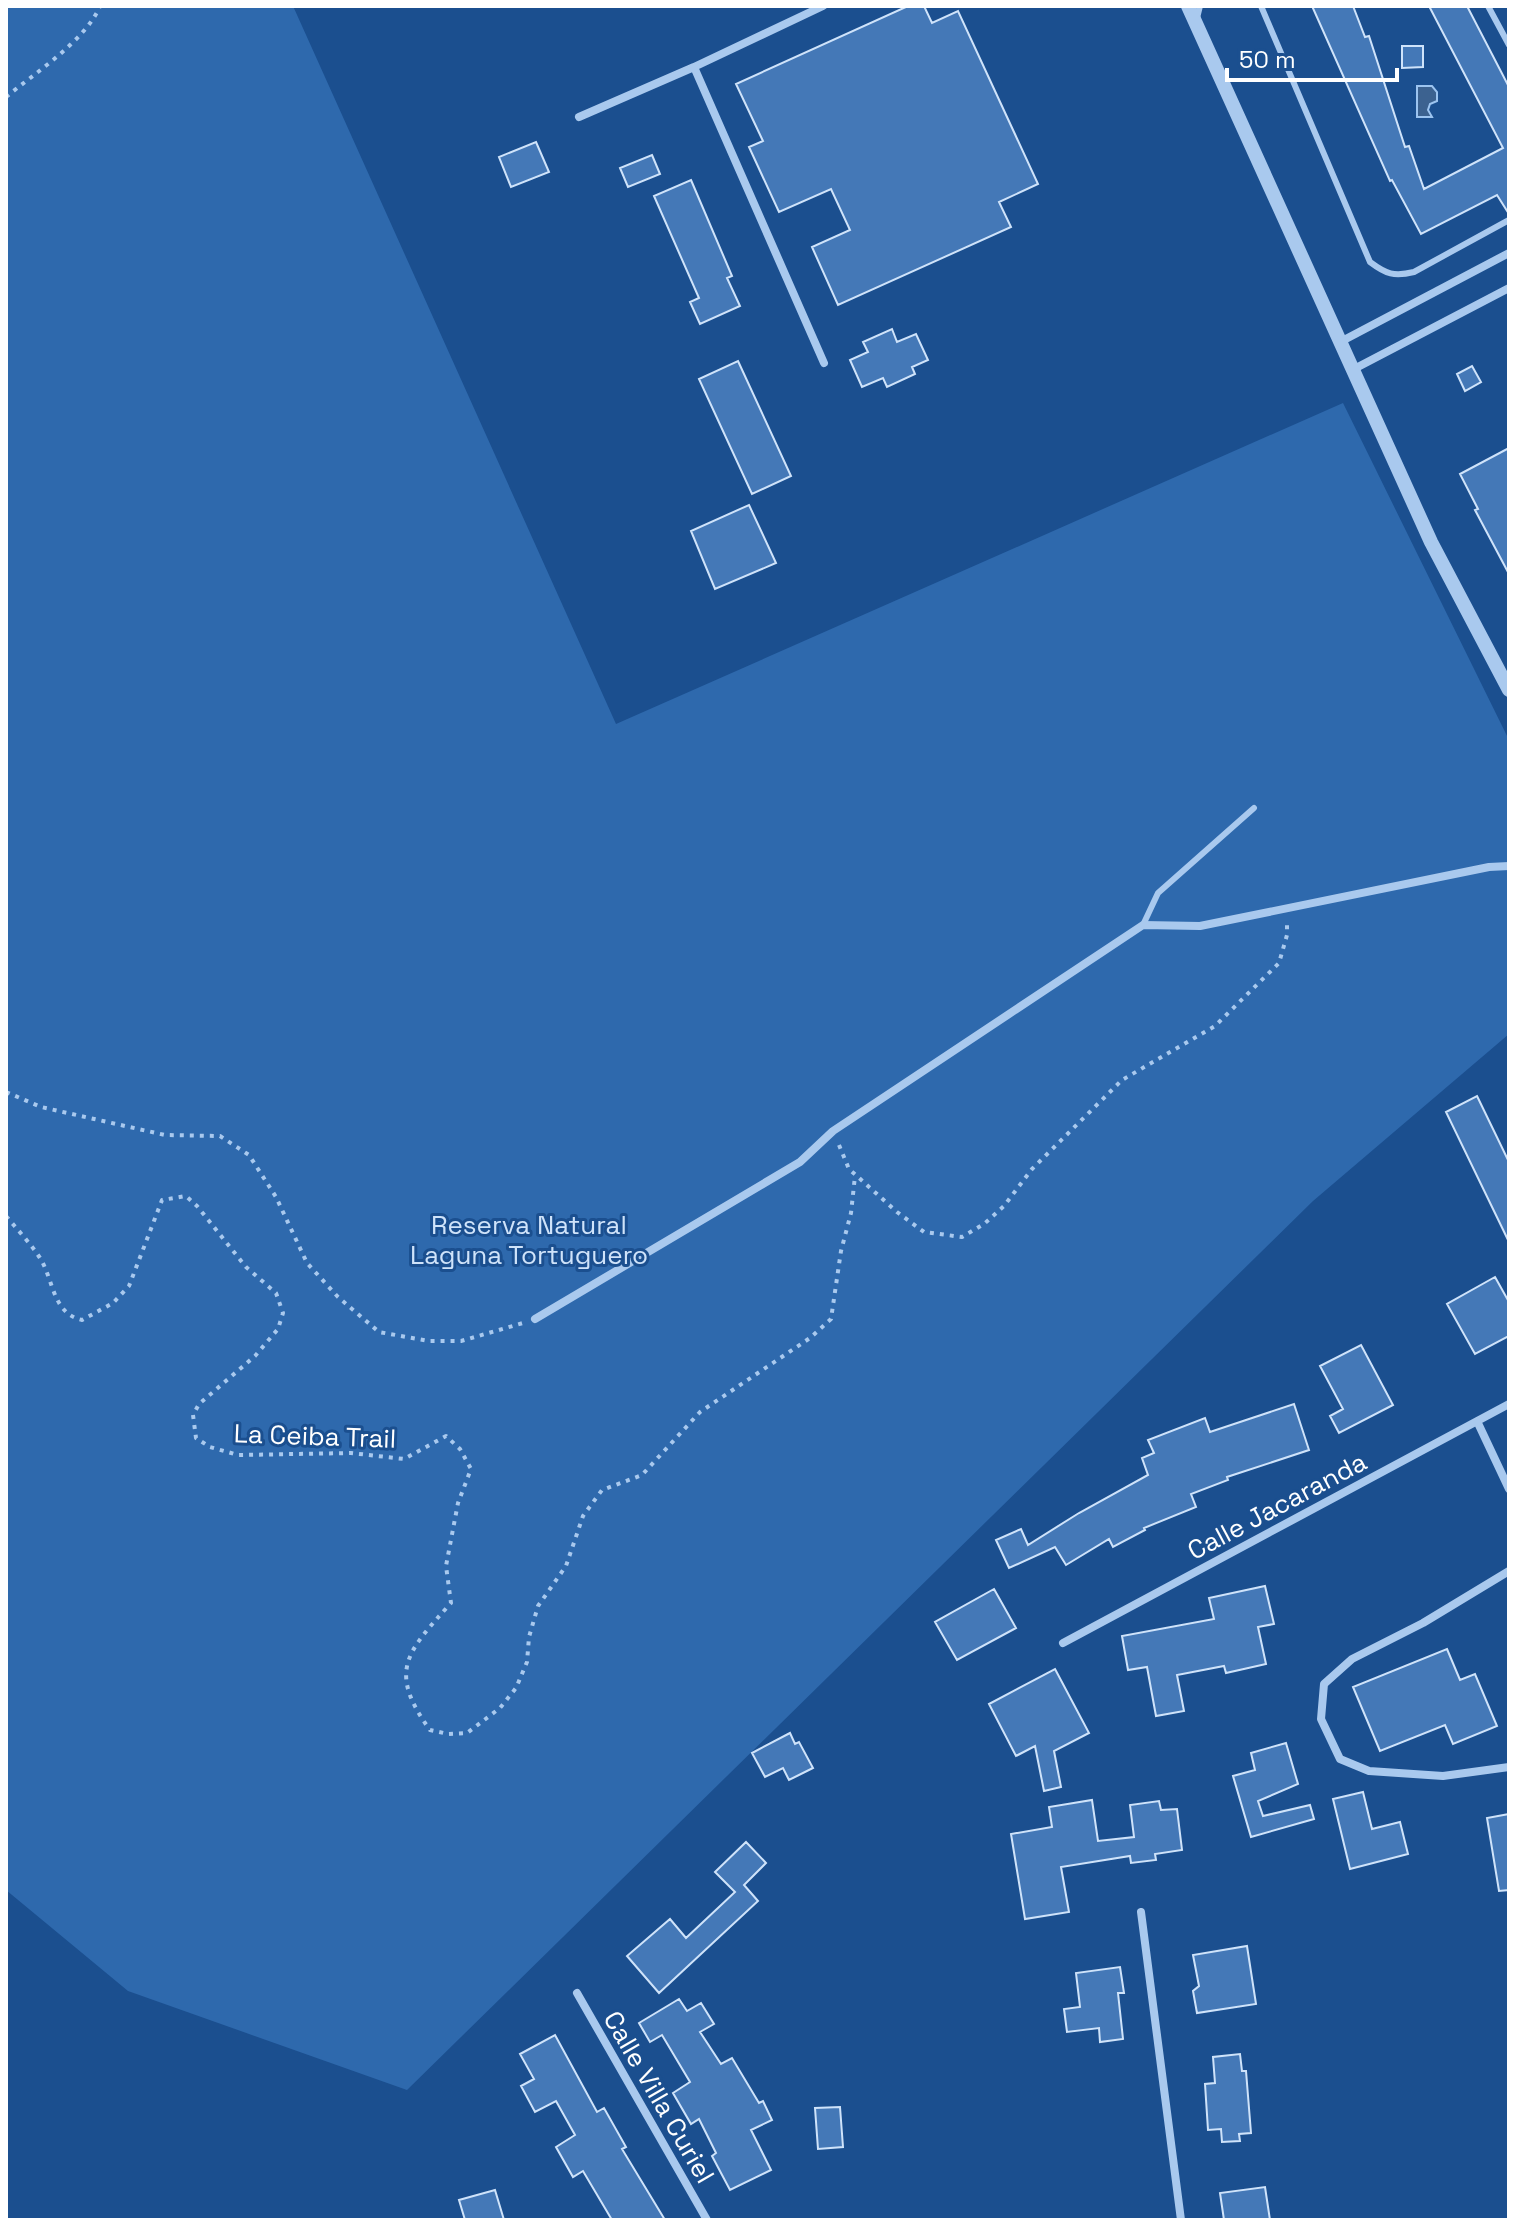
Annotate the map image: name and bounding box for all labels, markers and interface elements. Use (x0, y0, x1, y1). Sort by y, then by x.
scale bar (1227, 32, 1397, 82)
text: 50 m (1239, 44, 1296, 75)
park label: Reserva Natural Laguna Tortuguero (410, 1208, 648, 1272)
street label: La Ceiba Trail (233, 1416, 397, 1456)
street label: Calle Jacaranda (1181, 1444, 1373, 1568)
street label: Calle Villa Curiel (596, 2005, 722, 2189)

